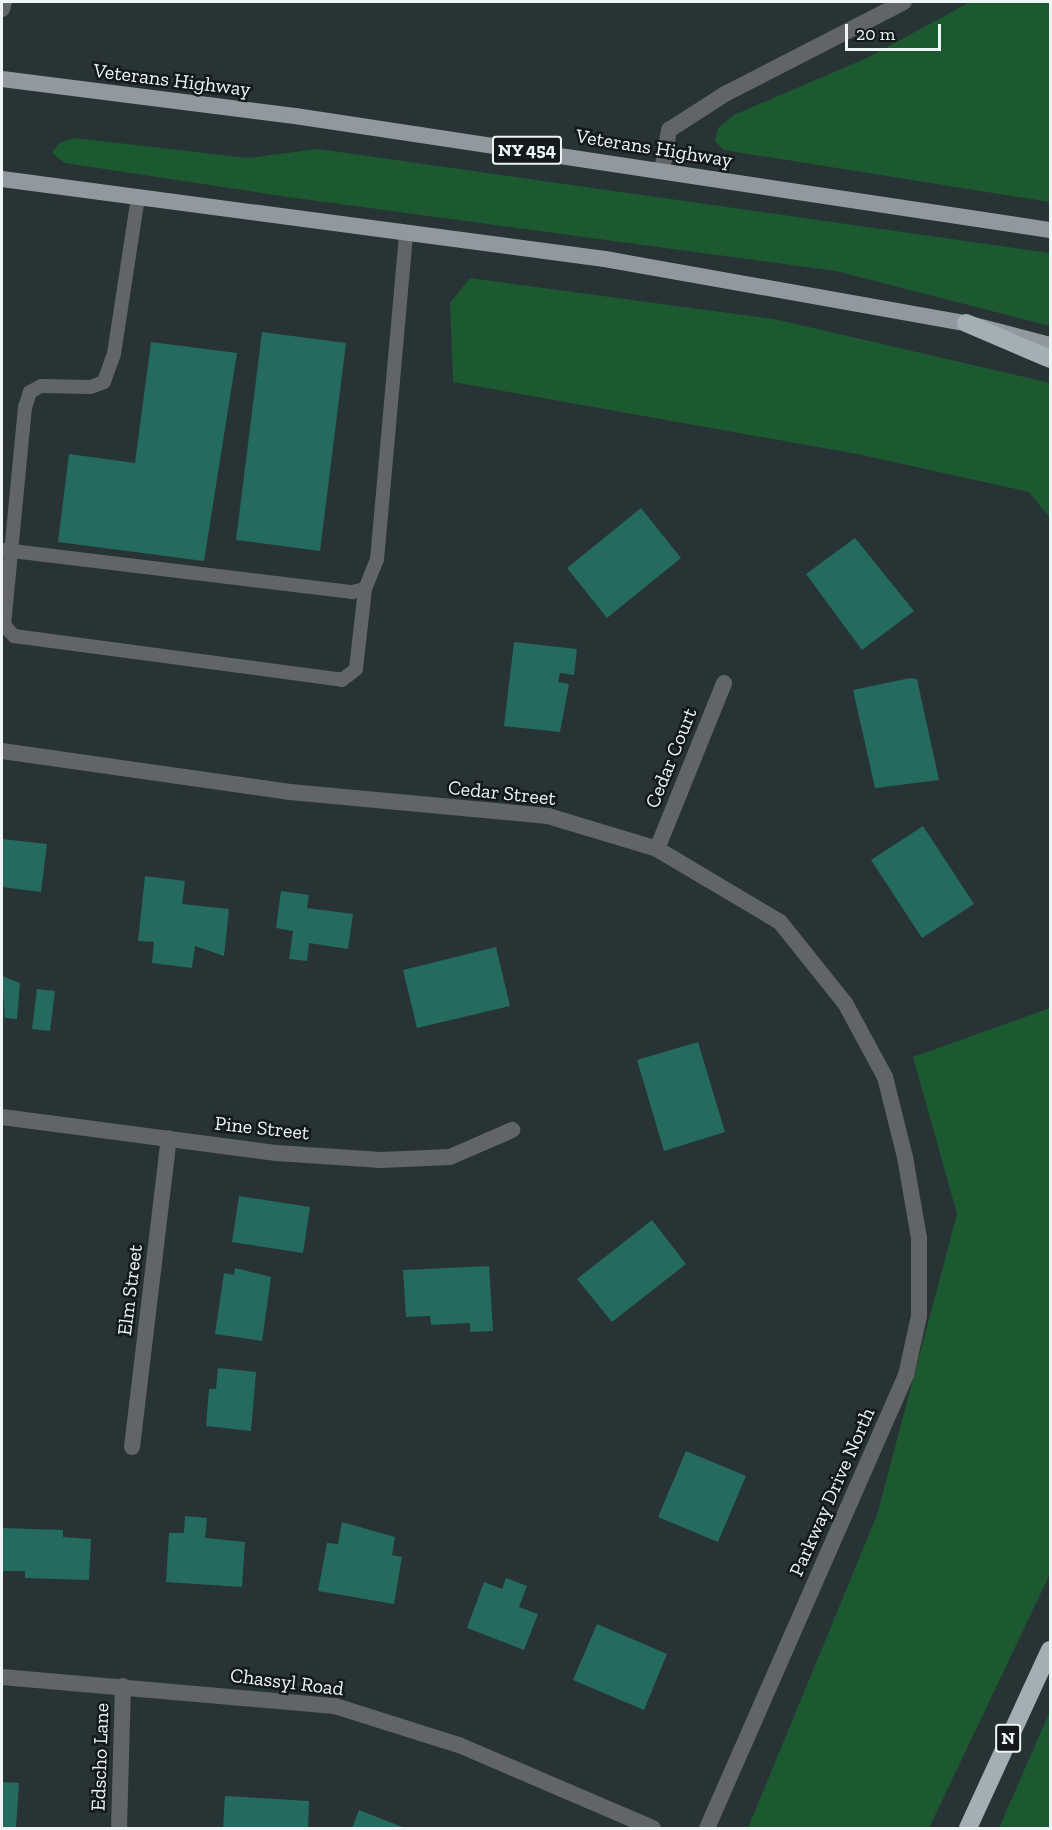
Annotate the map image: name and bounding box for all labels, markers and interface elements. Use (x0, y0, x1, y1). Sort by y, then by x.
scale bar (848, 12, 944, 50)
text: 20 m (856, 23, 895, 45)
street label: Veterans Highway (92, 58, 252, 102)
street label: Veterans Highway (574, 124, 734, 172)
road number: NY 454 (491, 135, 563, 165)
street label: Cedar Court (640, 704, 702, 812)
street label: Cedar Street (447, 775, 557, 811)
street label: Pine Street (213, 1111, 311, 1145)
street label: Elm Street (113, 1243, 147, 1337)
street label: Parkway Drive North (784, 1404, 880, 1580)
street label: Chassyl Road (229, 1663, 345, 1701)
street label: Edscho Lane (86, 1703, 114, 1811)
road number: N (994, 1723, 1022, 1753)

